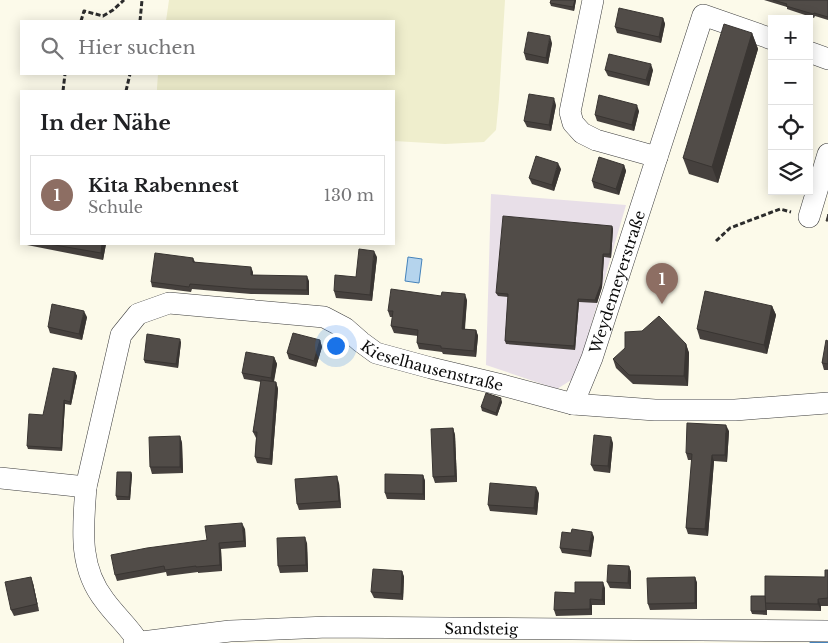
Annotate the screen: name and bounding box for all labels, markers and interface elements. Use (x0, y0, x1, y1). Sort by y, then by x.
map controls (768, 15, 813, 195)
button: + (768, 15, 813, 60)
search box (20, 20, 395, 75)
icon: search (38, 34, 66, 62)
text: Hier suchen (78, 36, 196, 59)
button: − (768, 60, 813, 105)
button: locate (768, 105, 813, 150)
text: In der Nähe (40, 110, 171, 136)
button: layers (768, 150, 813, 195)
text: Kita Rabennest (88, 174, 239, 197)
text: 1 (54, 185, 60, 205)
text: 130 m (324, 185, 374, 205)
text: Schule (88, 197, 143, 217)
street label: Weydemeyerstraße (584, 208, 649, 357)
pin: 1 (646, 263, 678, 304)
your location (323, 333, 349, 359)
street label: Kieselhausenstraße (357, 336, 505, 394)
street label: Sandsteig (444, 618, 519, 638)

